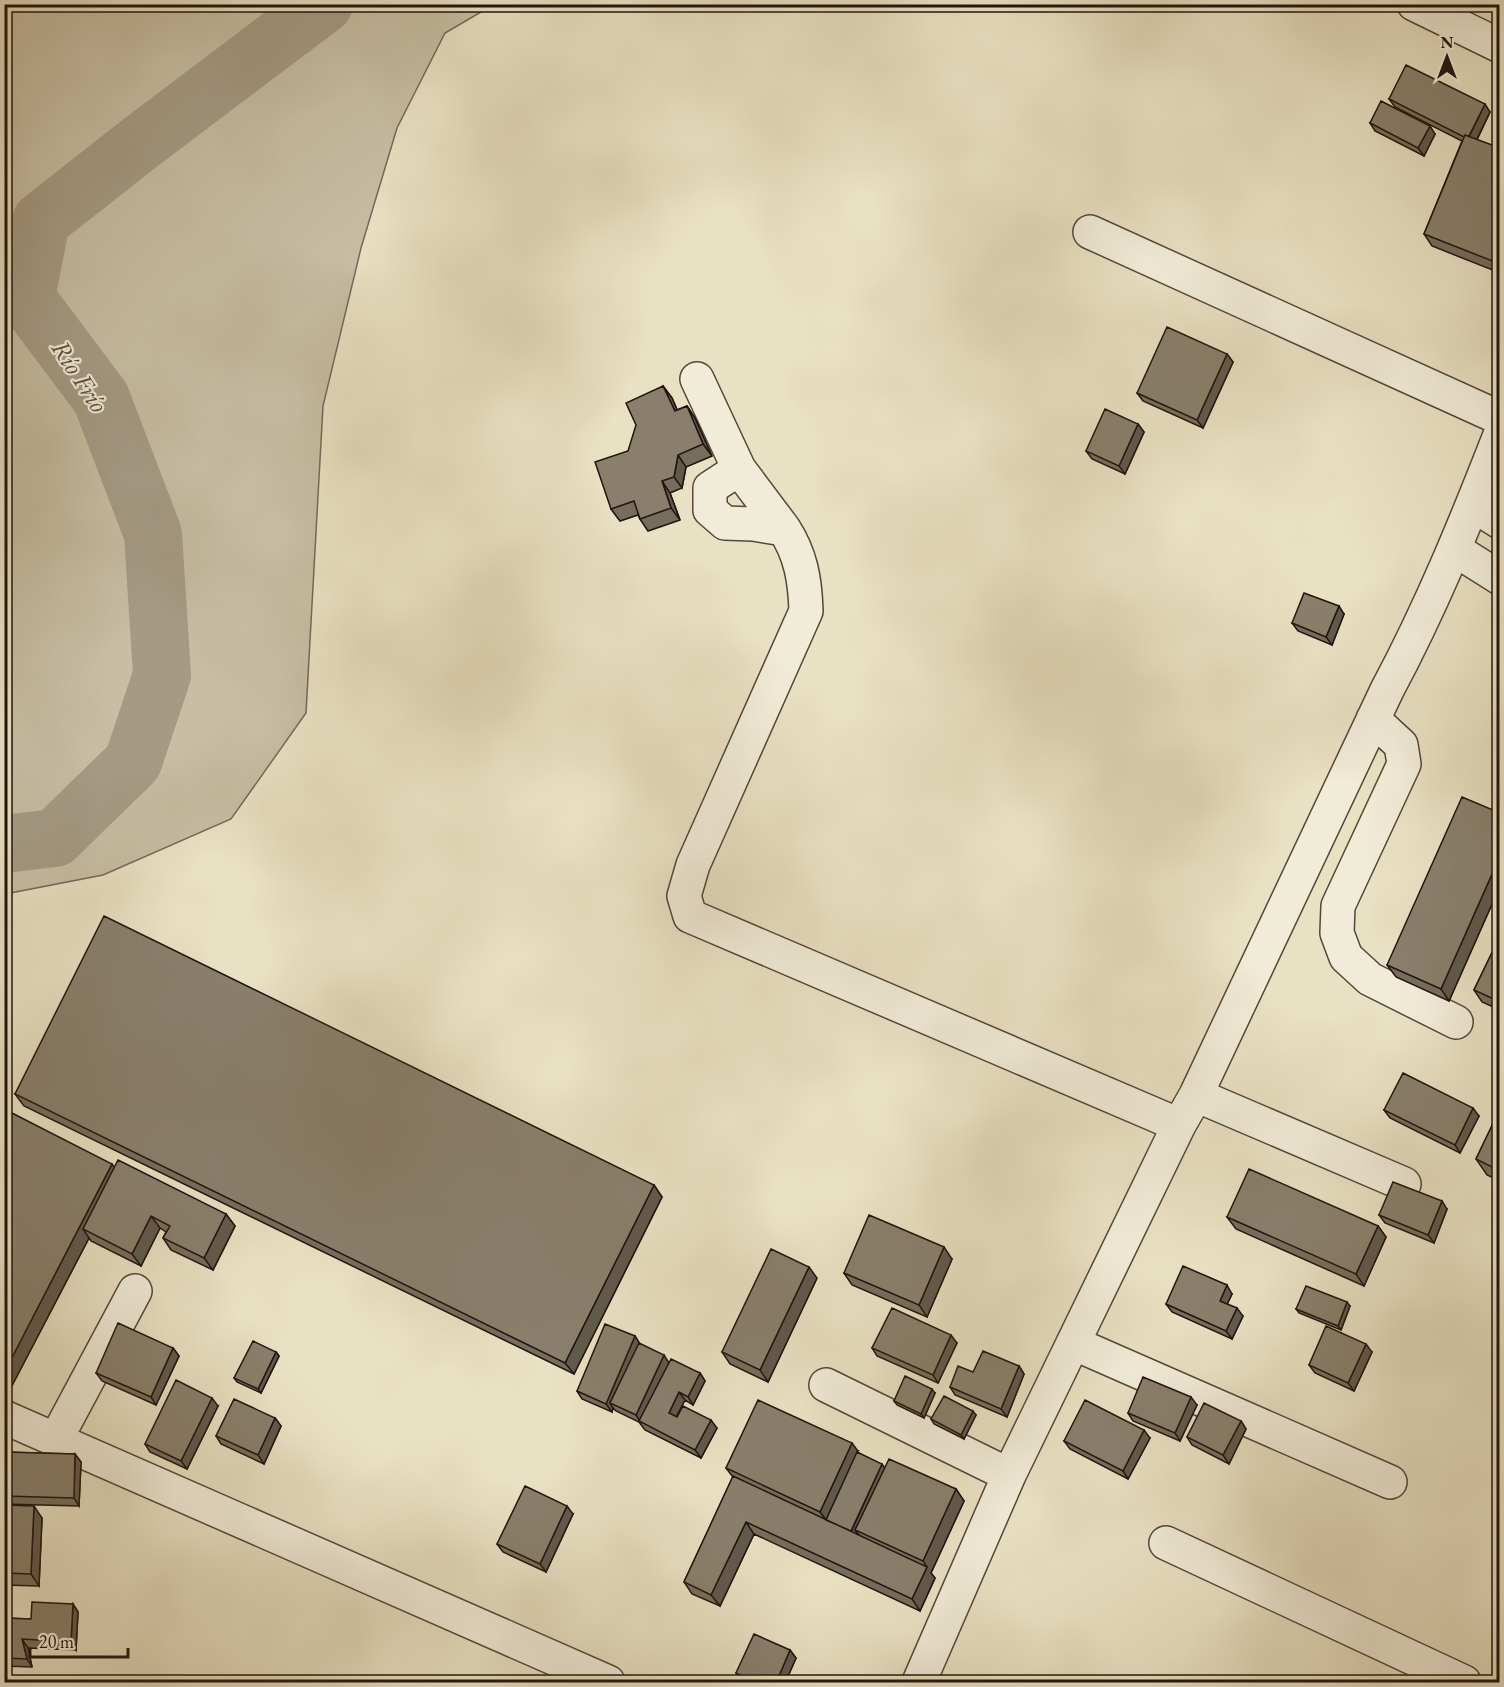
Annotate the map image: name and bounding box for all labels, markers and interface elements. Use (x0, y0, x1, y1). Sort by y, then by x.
north arrow (1417, 27, 1477, 87)
text: N (1441, 32, 1454, 53)
water label: Río Frío (44, 333, 116, 419)
scale bar (30, 1621, 128, 1659)
text: 20 m (39, 1630, 74, 1653)

